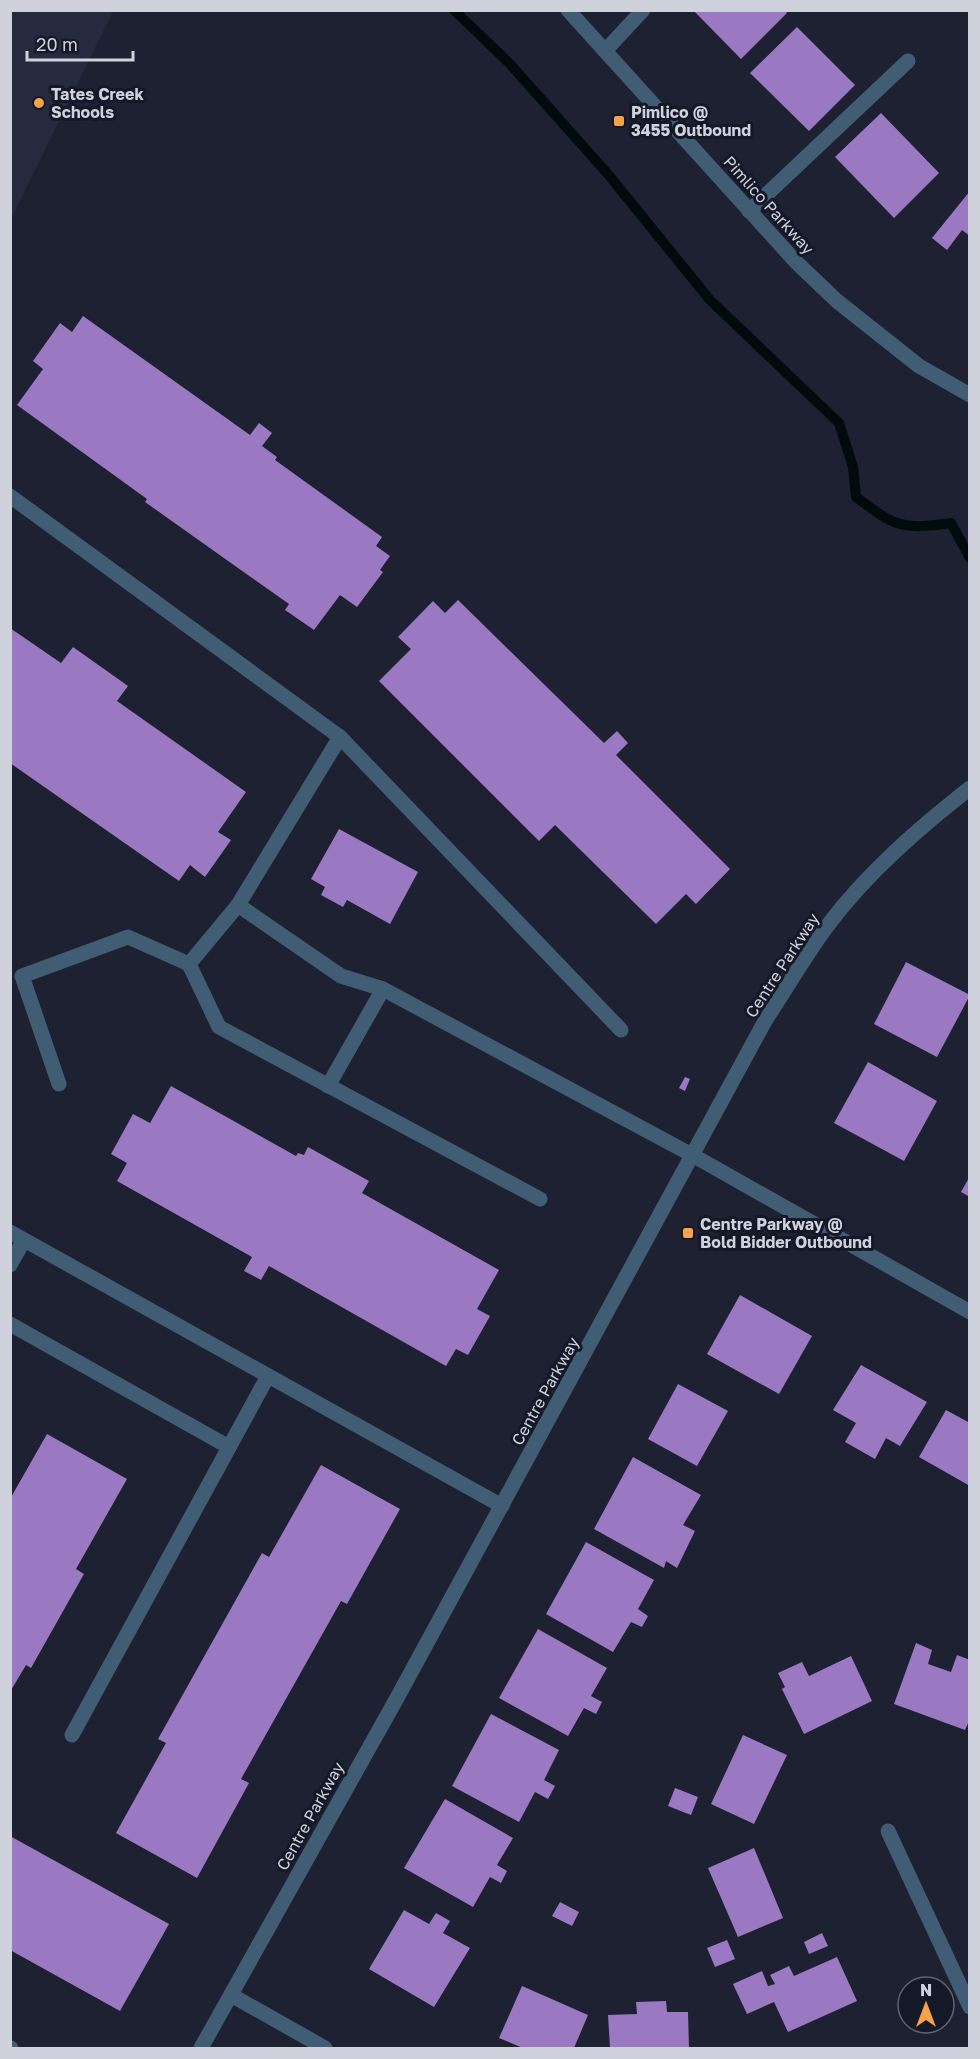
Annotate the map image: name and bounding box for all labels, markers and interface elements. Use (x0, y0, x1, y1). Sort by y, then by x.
scale bar (27, 24, 134, 62)
text: 20 m (36, 33, 78, 55)
place label: Tates Creek Schools (51, 84, 144, 122)
marker: Tates Creek Schools (32, 96, 46, 110)
place label: Pimlico @ 3455 Outbound (631, 102, 751, 140)
marker: Pimlico @ 3455 Outbound (612, 114, 626, 128)
street label: Pimlico Parkway (719, 152, 819, 258)
street label: Centre Parkway (741, 909, 823, 1021)
place label: Centre Parkway @ Bold Bidder Outbound (700, 1214, 872, 1252)
marker: Centre Parkway @ Bold Bidder Outbound (681, 1226, 695, 1240)
street label: Centre Parkway (507, 1333, 583, 1449)
street label: Centre Parkway (272, 1758, 348, 1874)
north arrow (896, 1975, 956, 2035)
text: N (920, 1980, 932, 2000)

